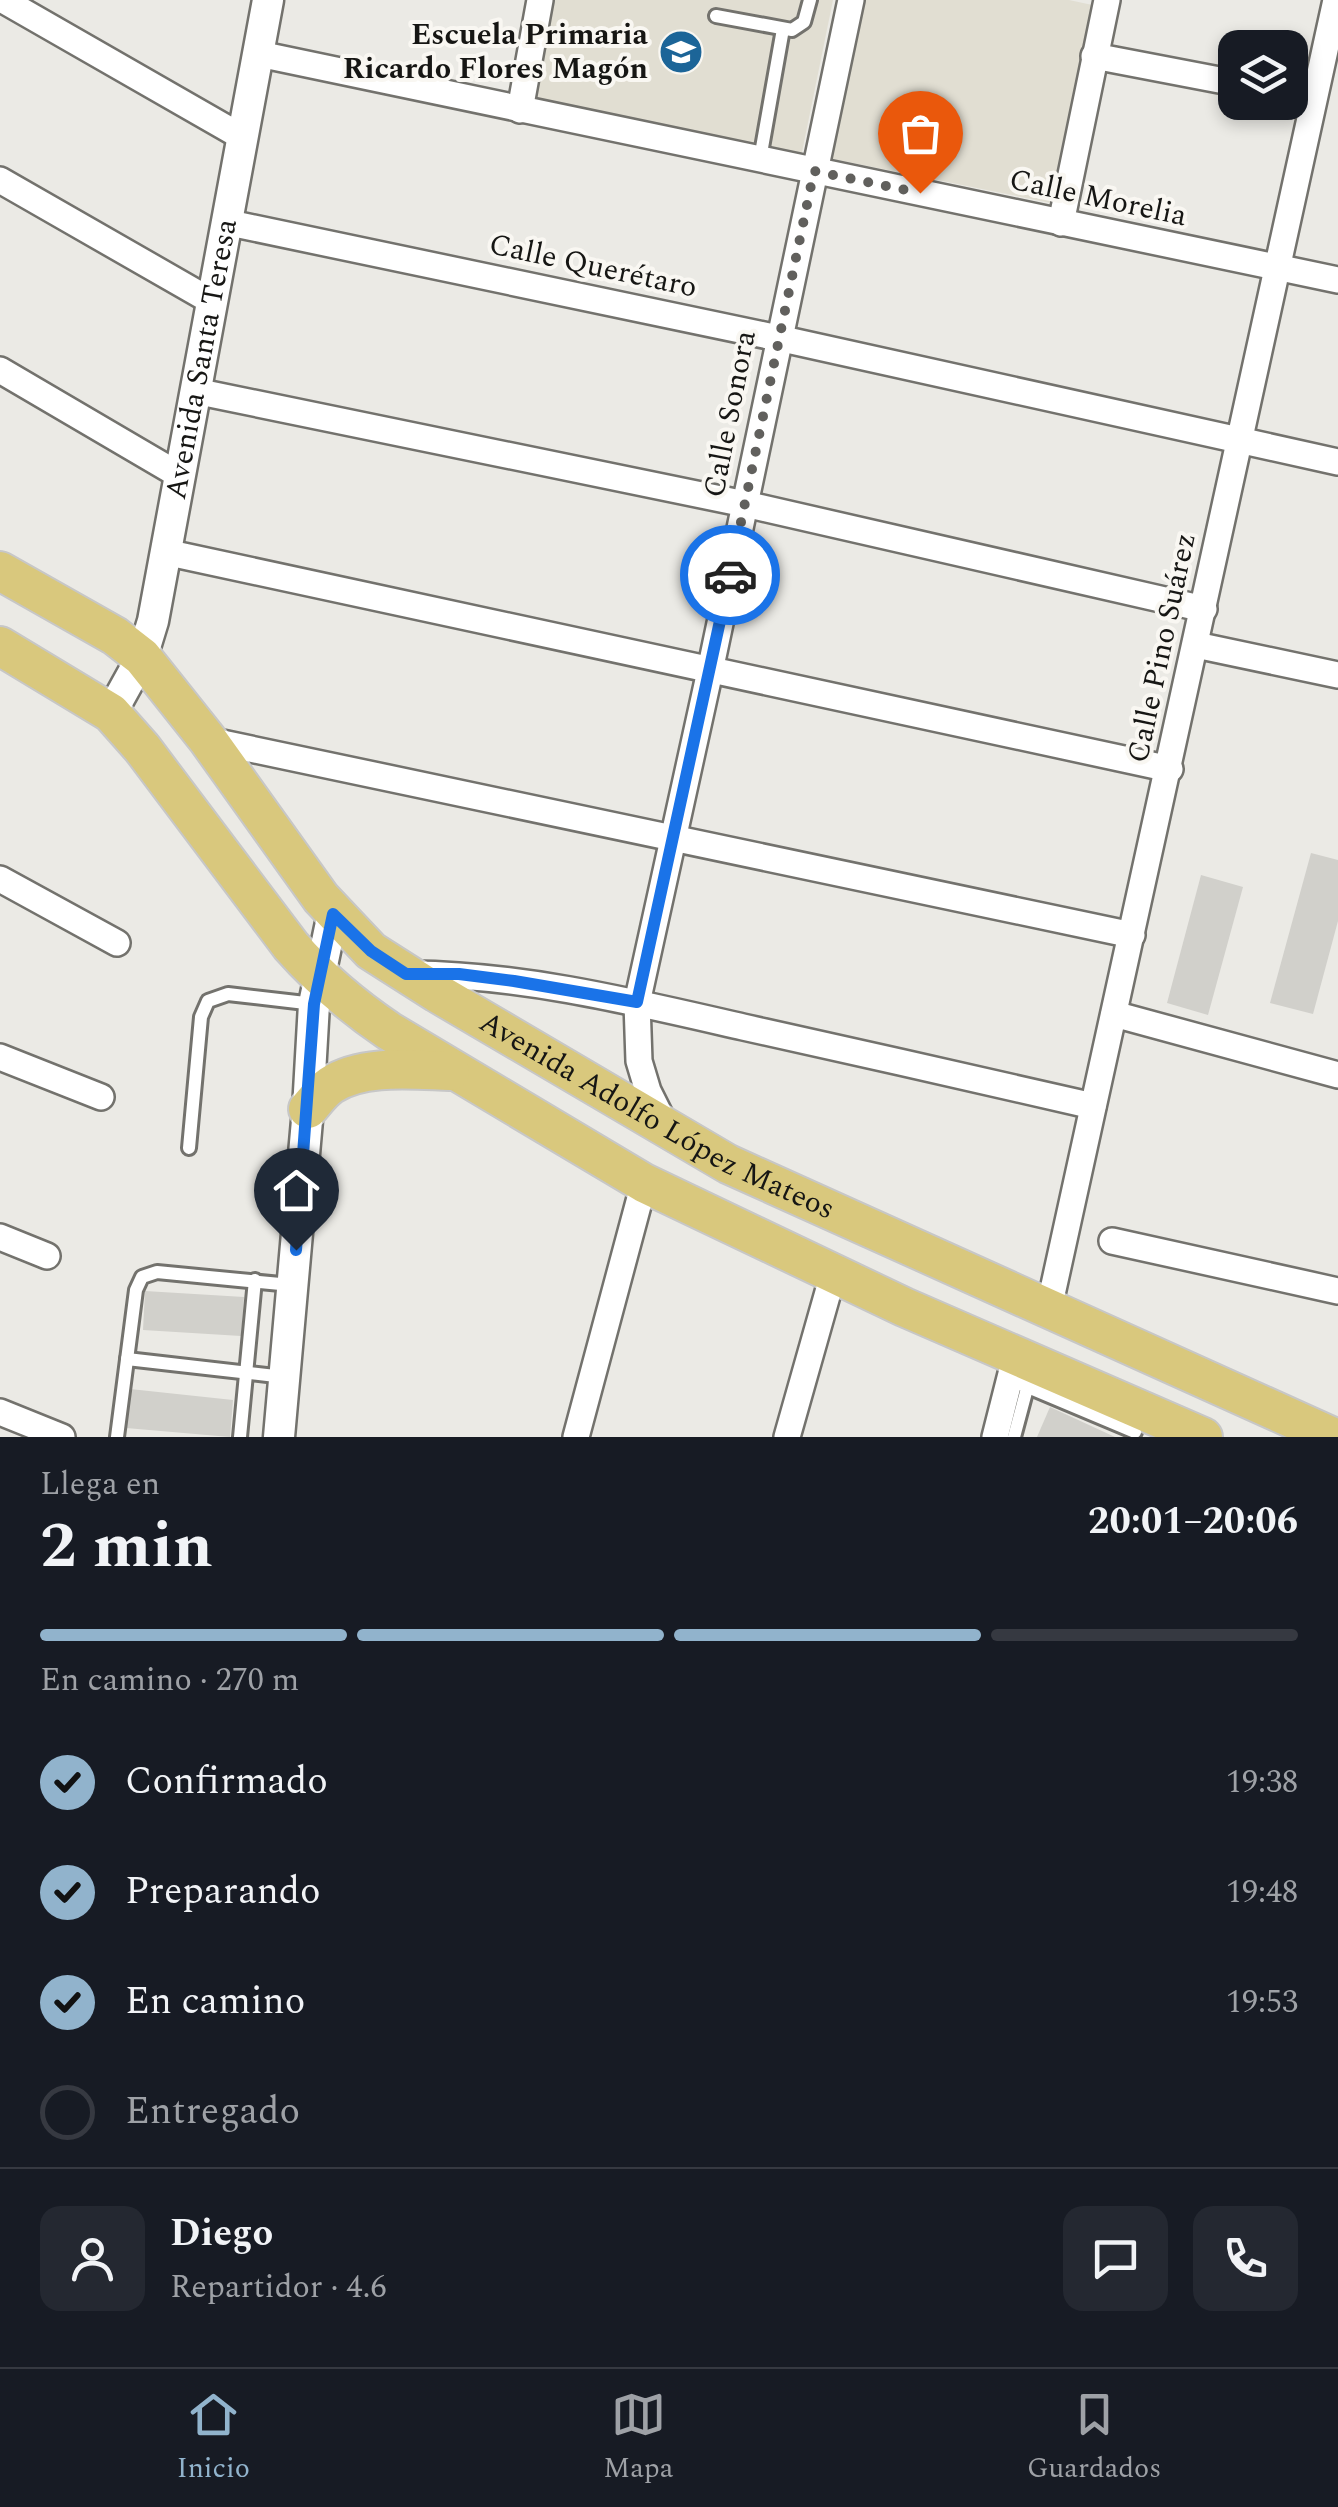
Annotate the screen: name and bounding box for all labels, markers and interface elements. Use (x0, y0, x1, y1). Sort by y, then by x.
place label: Escuela Primaria Ricardo Flores Magón (343, 12, 649, 92)
school or university icon: Escuela Primaria Ricardo Flores Magón (658, 29, 704, 75)
map controls (1218, 30, 1308, 120)
button: layers (1218, 30, 1308, 120)
pin (878, 91, 963, 194)
icon: bag (893, 106, 948, 161)
street label: Calle Morelia (1005, 157, 1191, 239)
street label: Avenida Santa Teresa (153, 215, 250, 503)
street label: Calle Querétaro (485, 222, 701, 310)
street label: Calle Sonora (691, 326, 769, 501)
courier (680, 525, 780, 625)
street label: Calle Pino Suárez (1115, 529, 1209, 767)
icon: car (703, 548, 758, 603)
street label: Avenida Adolfo López Mateos (470, 1000, 842, 1232)
pin (254, 1148, 339, 1251)
icon: home (269, 1163, 324, 1218)
text: Llega en (40, 1460, 160, 1509)
text: 20:01–20:06 (1088, 1493, 1298, 1551)
text: 2 min (40, 1497, 213, 1596)
text: En camino · 270 m (40, 1656, 299, 1705)
text: Confirmado (125, 1753, 328, 1811)
icon: check (40, 1755, 95, 1810)
text: 19:38 (1226, 1758, 1298, 1807)
text: Preparando (125, 1863, 321, 1921)
icon: check (40, 1865, 95, 1920)
text: 19:48 (1226, 1868, 1298, 1917)
text: En camino (125, 1973, 305, 2031)
icon: check (40, 1975, 95, 2030)
text: 19:53 (1226, 1978, 1298, 2027)
text: Entregado (125, 2083, 300, 2141)
text: Diego (170, 2205, 273, 2263)
button: person (40, 2206, 145, 2311)
button: chat (1063, 2206, 1168, 2311)
button: phone (1193, 2206, 1298, 2311)
text: Repartidor · 4.6 (170, 2263, 387, 2312)
tab: Inicio (177, 2387, 250, 2490)
tab: Mapa (603, 2387, 674, 2490)
tab: Guardados (1027, 2387, 1161, 2490)

